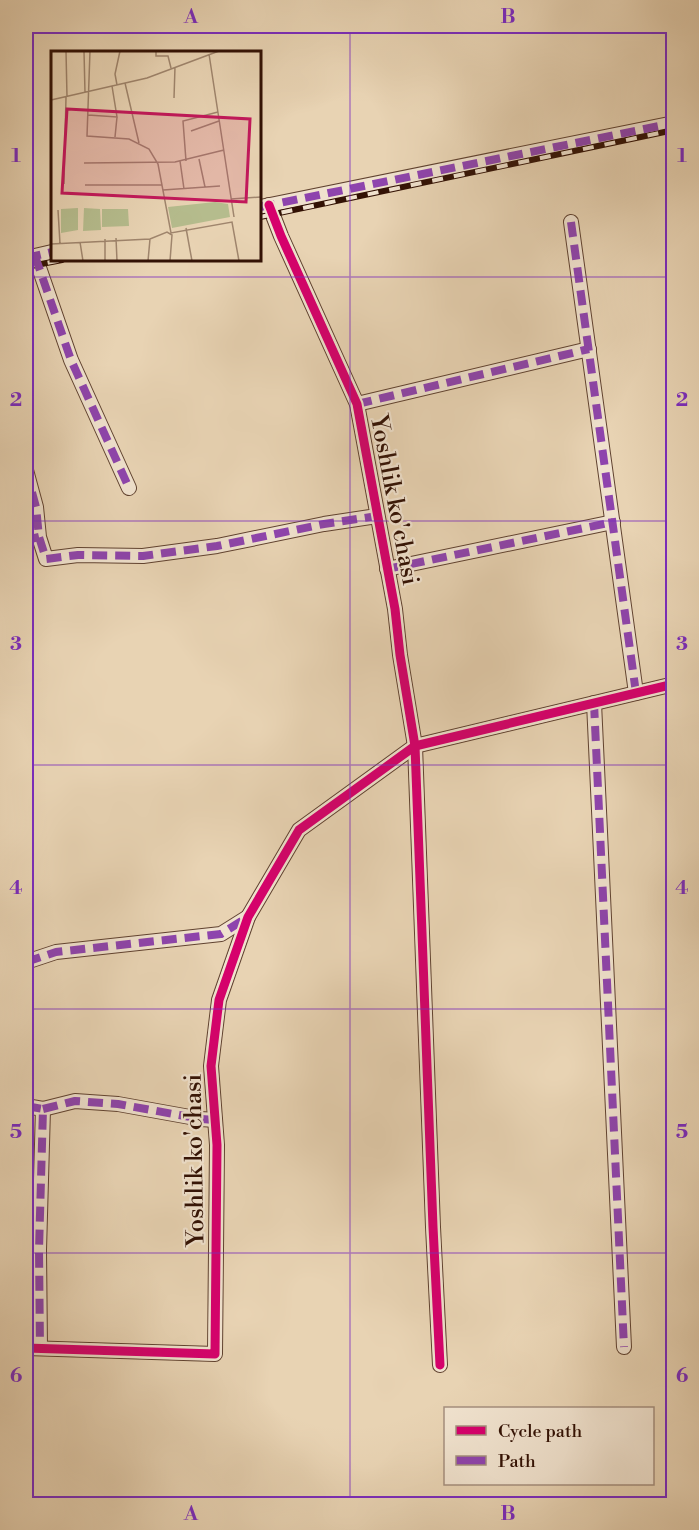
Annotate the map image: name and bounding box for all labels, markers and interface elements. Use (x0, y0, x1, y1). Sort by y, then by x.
text: A (183, 5, 199, 30)
text: B (500, 5, 516, 30)
inset map (51, 51, 261, 261)
text: 1 (11, 144, 21, 169)
text: 1 (677, 144, 687, 169)
text: 2 (10, 388, 22, 413)
text: 2 (676, 388, 688, 413)
street label: Yoshlik ko'chasi (362, 411, 425, 588)
text: 3 (10, 632, 22, 657)
text: 3 (676, 632, 688, 657)
text: 4 (9, 876, 23, 901)
text: 4 (675, 876, 689, 901)
street label: Yoshlik ko'chasi (178, 1073, 212, 1249)
text: 5 (10, 1120, 22, 1145)
text: 5 (676, 1120, 688, 1145)
text: 6 (10, 1364, 23, 1389)
text: 6 (676, 1364, 689, 1389)
legend (444, 1407, 654, 1485)
text: Cycle path (498, 1420, 582, 1443)
text: Path (498, 1450, 536, 1473)
text: A (183, 1502, 199, 1527)
text: B (500, 1502, 516, 1527)

